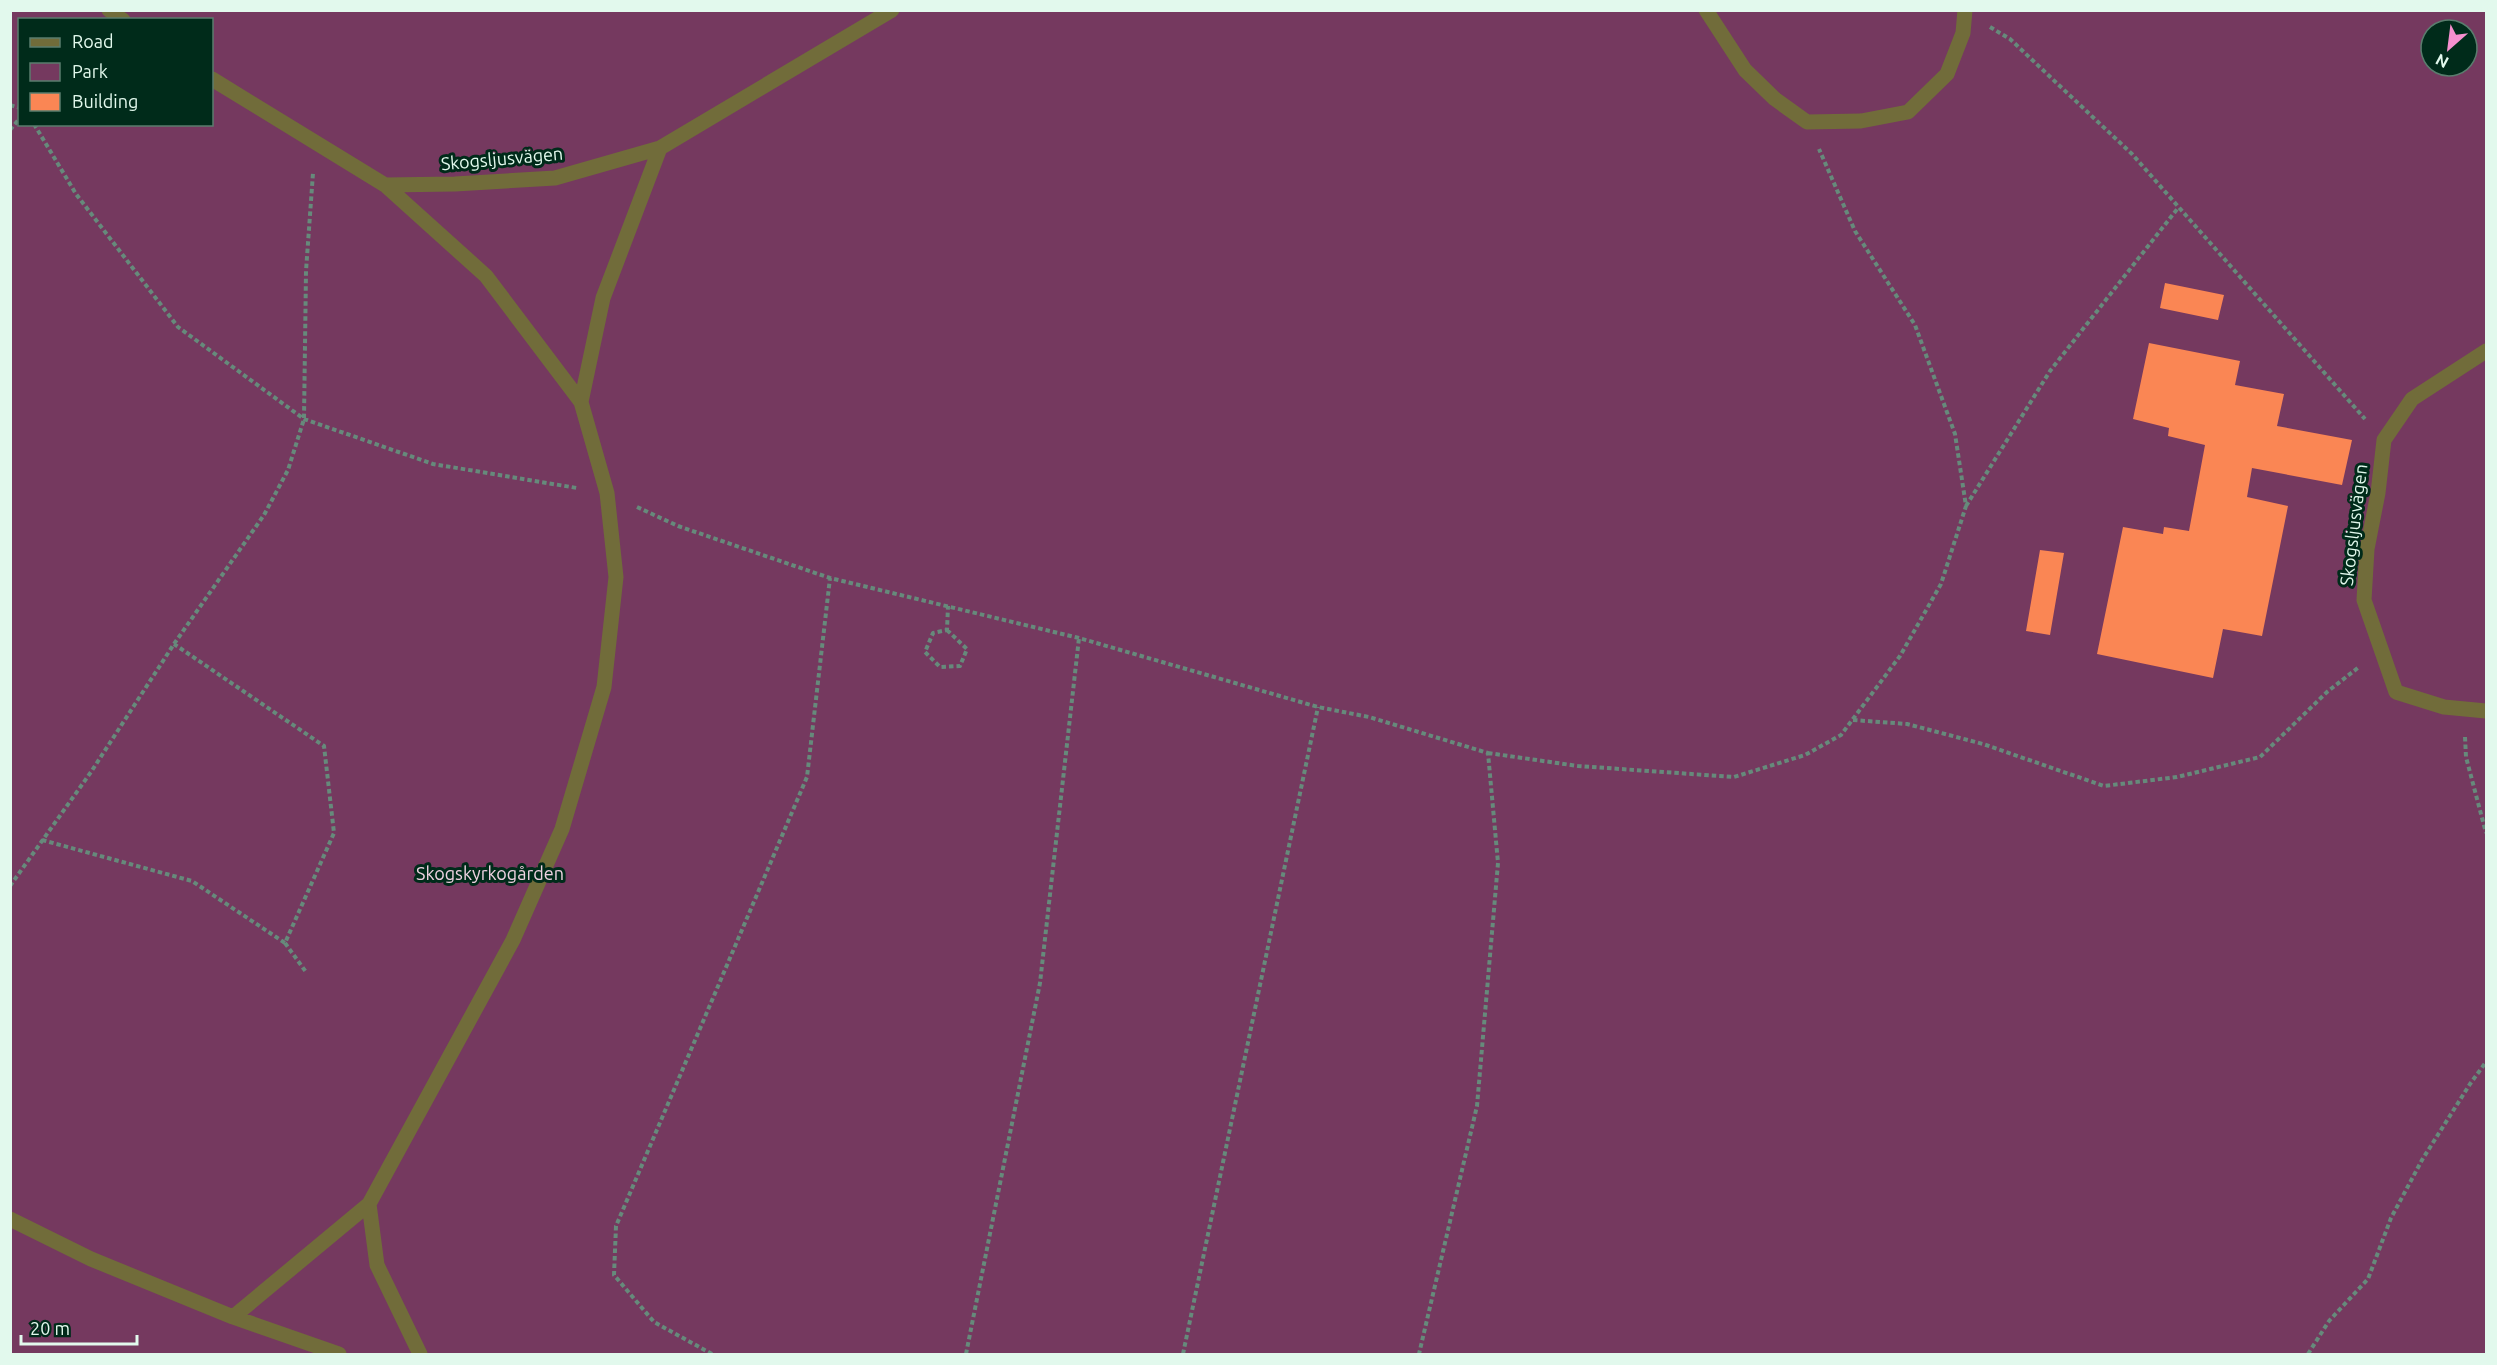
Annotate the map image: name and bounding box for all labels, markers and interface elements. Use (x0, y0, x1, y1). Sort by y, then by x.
legend (18, 18, 213, 126)
north arrow (2419, 18, 2479, 78)
text: Road (72, 31, 114, 51)
text: N (2432, 50, 2451, 72)
text: Park (72, 61, 108, 81)
text: Building (72, 91, 138, 111)
street label: Skogsljusvägen (440, 143, 564, 173)
street label: Skogsljusvägen (2336, 463, 2370, 587)
park label: Skogskyrkogården (416, 863, 564, 883)
scale bar (21, 1308, 136, 1346)
text: 20 m (30, 1318, 70, 1338)

